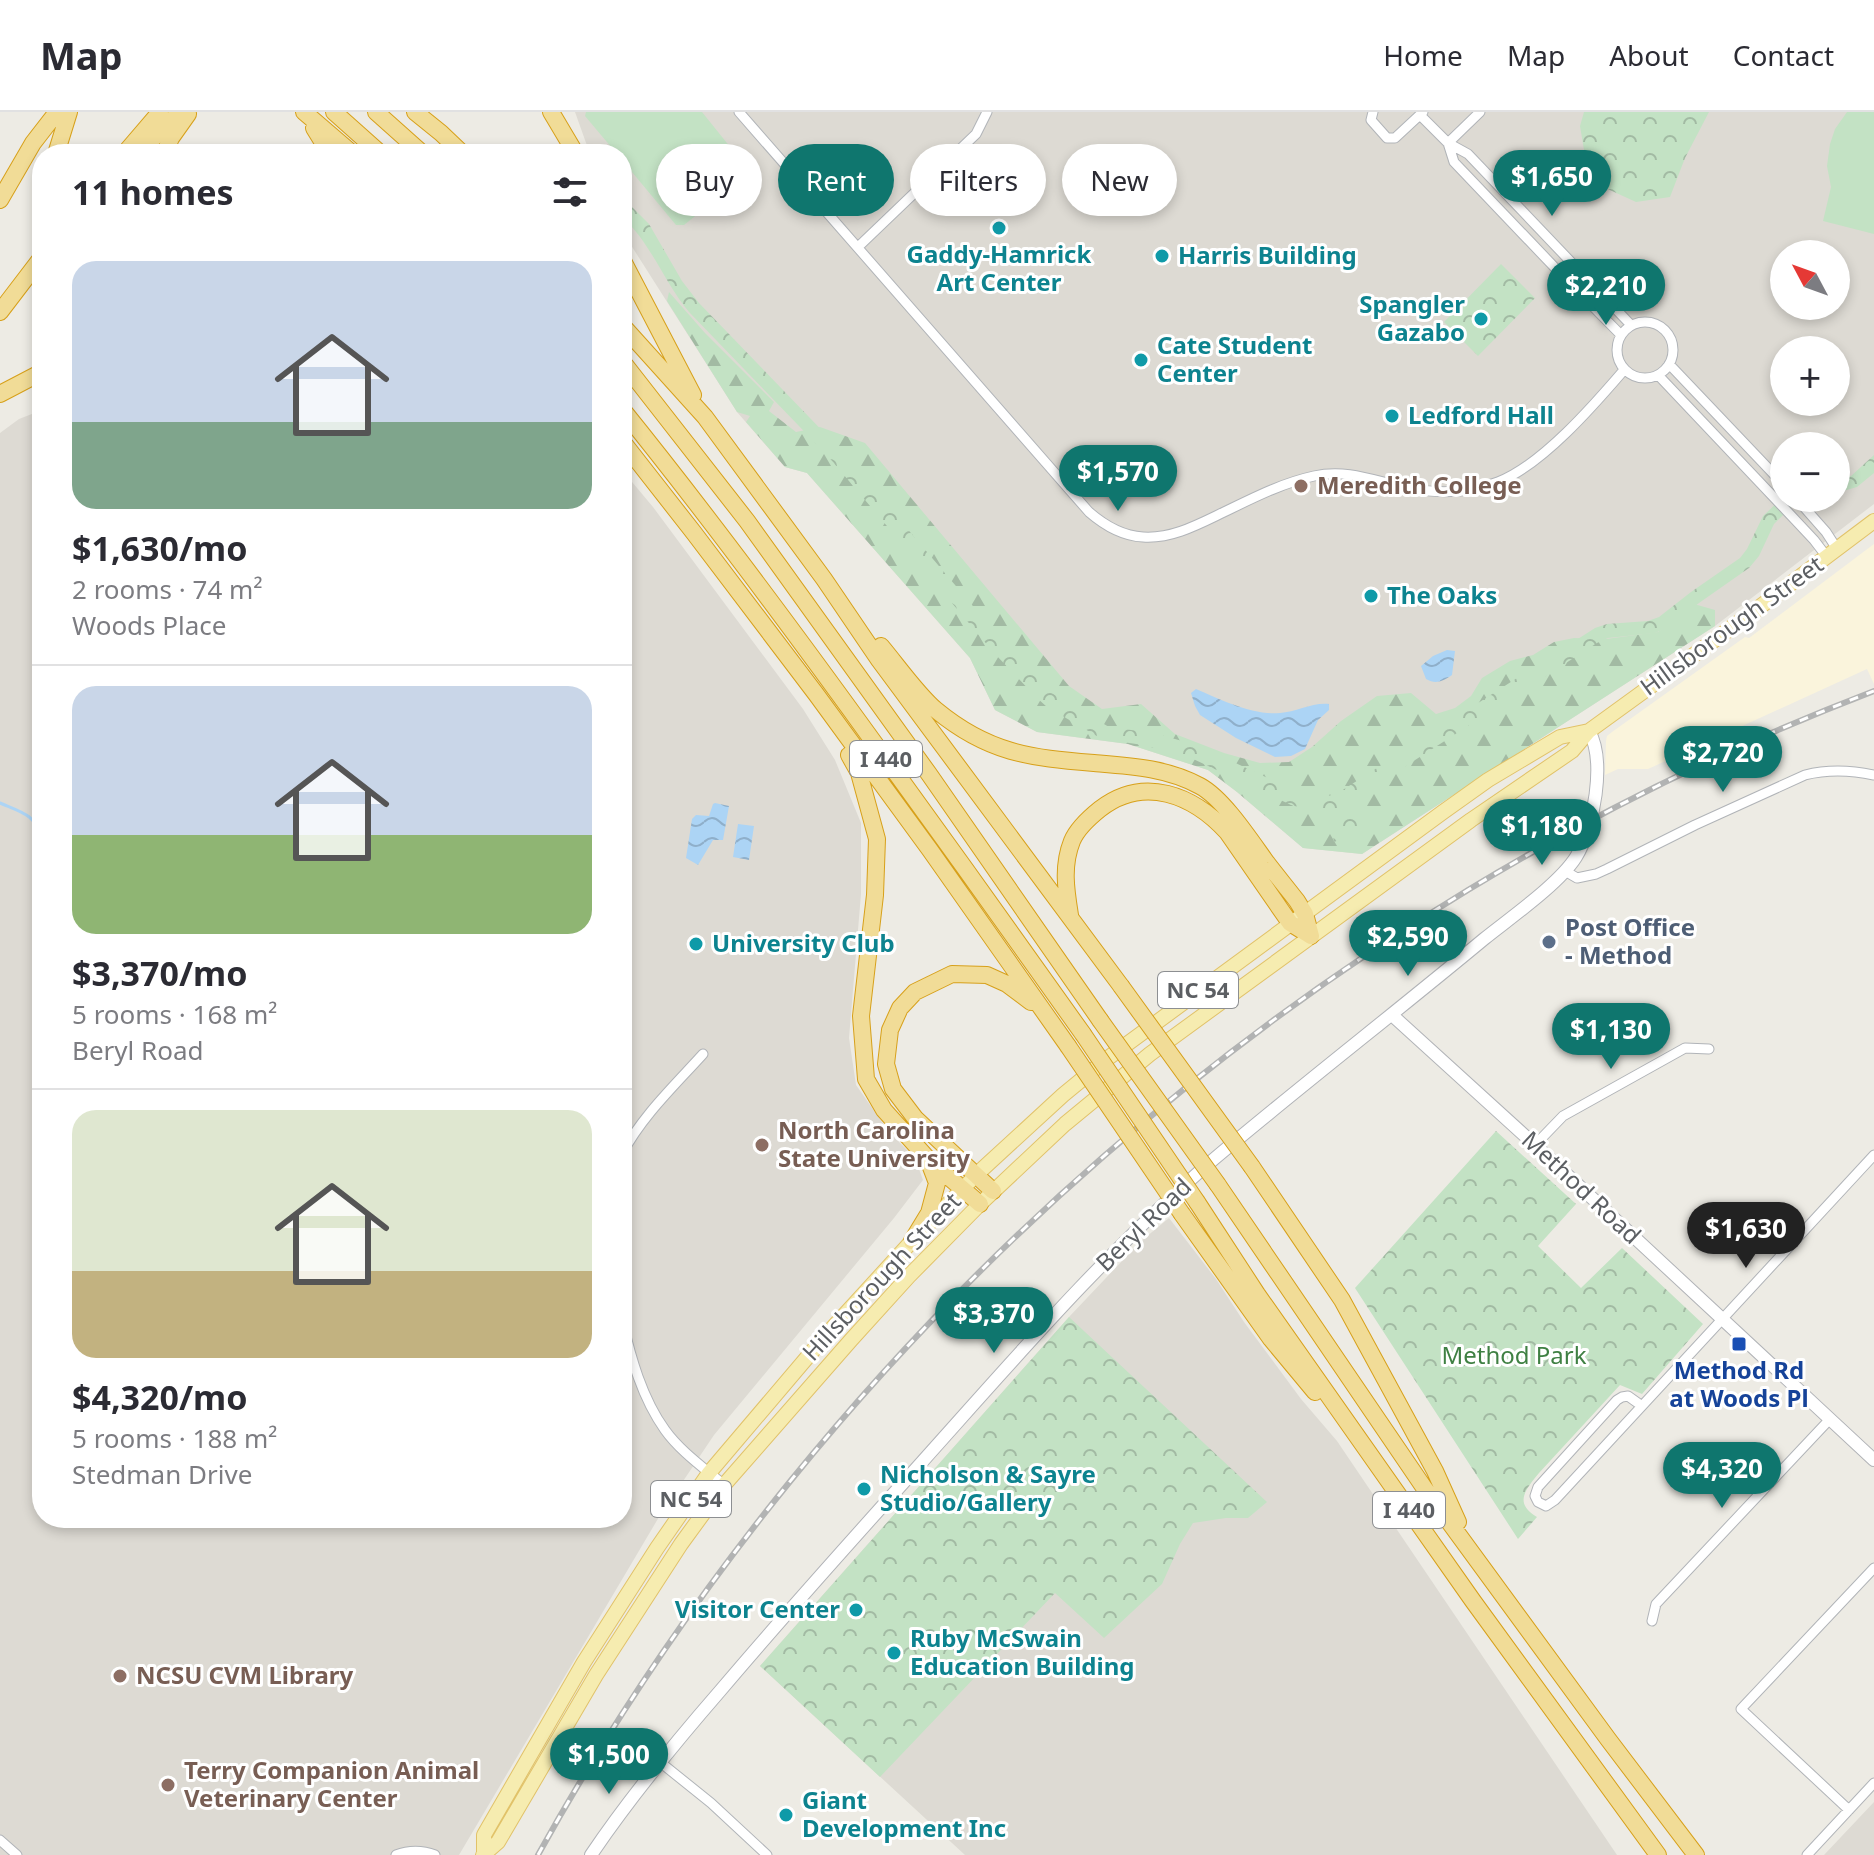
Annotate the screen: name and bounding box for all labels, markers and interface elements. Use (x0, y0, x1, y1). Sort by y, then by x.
text: Map (40, 29, 123, 81)
text: Home (1383, 36, 1463, 74)
text: Map (1507, 36, 1565, 74)
text: About (1609, 36, 1689, 74)
text: Contact (1733, 36, 1834, 74)
chip: Buy (656, 144, 762, 216)
chip: Rent (778, 144, 894, 216)
chip: Filters (910, 144, 1046, 216)
chip: New (1062, 144, 1177, 216)
pin: $1,650 (1487, 150, 1617, 218)
text: $1,650 (1511, 158, 1593, 194)
text: 11 homes (72, 169, 234, 215)
icon: filters (548, 170, 592, 214)
marker: Gaddy-Hamrick Art Center (990, 219, 1008, 237)
place label: Gaddy-Hamrick Art Center (907, 237, 1092, 298)
place label: Harris Building (1178, 238, 1357, 271)
north arrow (1770, 240, 1850, 320)
map controls (1770, 240, 1850, 512)
marker: Harris Building (1153, 247, 1171, 265)
pin: $2,210 (1541, 259, 1671, 327)
text: $2,210 (1565, 267, 1647, 303)
place label: Spangler Gazabo (1359, 287, 1465, 348)
marker: Spangler Gazabo (1472, 310, 1490, 328)
icon: home (260, 313, 404, 457)
place label: Cate Student Center (1157, 328, 1313, 389)
button: + (1770, 336, 1850, 416)
marker: Cate Student Center (1132, 351, 1150, 369)
place label: Ledford Hall (1408, 398, 1554, 431)
marker: Ledford Hall (1383, 407, 1401, 425)
button: − (1770, 432, 1850, 512)
pin: $1,570 (1053, 445, 1183, 513)
text: $1,570 (1077, 453, 1159, 489)
place label: Meredith College (1317, 468, 1522, 501)
marker: Meredith College (1292, 477, 1310, 495)
text: $1,630/mo (72, 525, 247, 571)
street label: Hillsborough Street (1633, 547, 1830, 702)
text: 2 rooms · 74 m² (72, 571, 262, 607)
place label: The Oaks (1387, 578, 1497, 611)
marker: The Oaks (1362, 587, 1380, 605)
text: Woods Place (72, 607, 227, 643)
pin: $2,720 (1658, 726, 1788, 794)
text: $2,720 (1682, 734, 1764, 770)
icon: home (260, 738, 404, 882)
road number: I 440 (850, 741, 922, 777)
pin: $1,180 (1477, 799, 1607, 867)
text: $1,180 (1501, 807, 1583, 843)
pin: $2,590 (1343, 910, 1473, 978)
place label: Post Office - Method (1565, 910, 1695, 971)
text: $2,590 (1367, 918, 1449, 954)
place label: University Club (712, 926, 895, 959)
marker: Post Office - Method (1540, 933, 1558, 951)
marker: University Club (687, 935, 705, 953)
text: $3,370/mo (72, 950, 247, 996)
road number: NC 54 (1158, 972, 1238, 1008)
text: 5 rooms · 168 m² (72, 996, 277, 1032)
pin: $1,130 (1546, 1003, 1676, 1071)
text: $1,130 (1570, 1011, 1652, 1047)
text: Beryl Road (72, 1032, 204, 1068)
place label: North Carolina State University (778, 1113, 970, 1174)
street label: Method Road (1515, 1123, 1649, 1251)
marker: North Carolina State University (753, 1136, 771, 1154)
icon: home (260, 1162, 404, 1306)
street label: Beryl Road (1088, 1170, 1198, 1278)
street label: Hillsborough Street (794, 1184, 968, 1367)
pin: $1,630 (1681, 1202, 1811, 1270)
text: $1,630 (1705, 1210, 1787, 1246)
pin: $3,370 (929, 1287, 1059, 1355)
text: $3,370 (953, 1295, 1035, 1331)
marker: Method Rd at Woods Pl (1730, 1335, 1748, 1353)
park label: Method Park (1441, 1338, 1587, 1371)
place label: Method Rd at Woods Pl (1669, 1353, 1809, 1414)
text: $4,320/mo (72, 1374, 247, 1420)
text: 5 rooms · 188 m² (72, 1420, 277, 1456)
pin: $4,320 (1657, 1442, 1787, 1510)
text: $4,320 (1681, 1450, 1763, 1486)
text: Stedman Drive (72, 1456, 252, 1492)
place label: Nicholson & Sayre Studio/Gallery (880, 1457, 1096, 1518)
marker: Nicholson & Sayre Studio/Gallery (855, 1480, 873, 1498)
road number: NC 54 (651, 1481, 731, 1517)
road number: I 440 (1373, 1492, 1445, 1528)
place label: Visitor Center (675, 1592, 840, 1625)
marker: Visitor Center (847, 1601, 865, 1619)
place label: Ruby McSwain Education Building (910, 1621, 1134, 1682)
marker: Ruby McSwain Education Building (885, 1644, 903, 1662)
place label: NCSU CVM Library (136, 1658, 354, 1691)
marker: NCSU CVM Library (111, 1667, 129, 1685)
pin: $1,500 (544, 1728, 674, 1796)
text: $1,500 (568, 1736, 650, 1772)
place label: Terry Companion Animal Veterinary Center (184, 1753, 479, 1814)
marker: Terry Companion Animal Veterinary Center (159, 1776, 177, 1794)
place label: Giant Development Inc (802, 1783, 1006, 1844)
marker: Giant Development Inc (777, 1806, 795, 1824)

